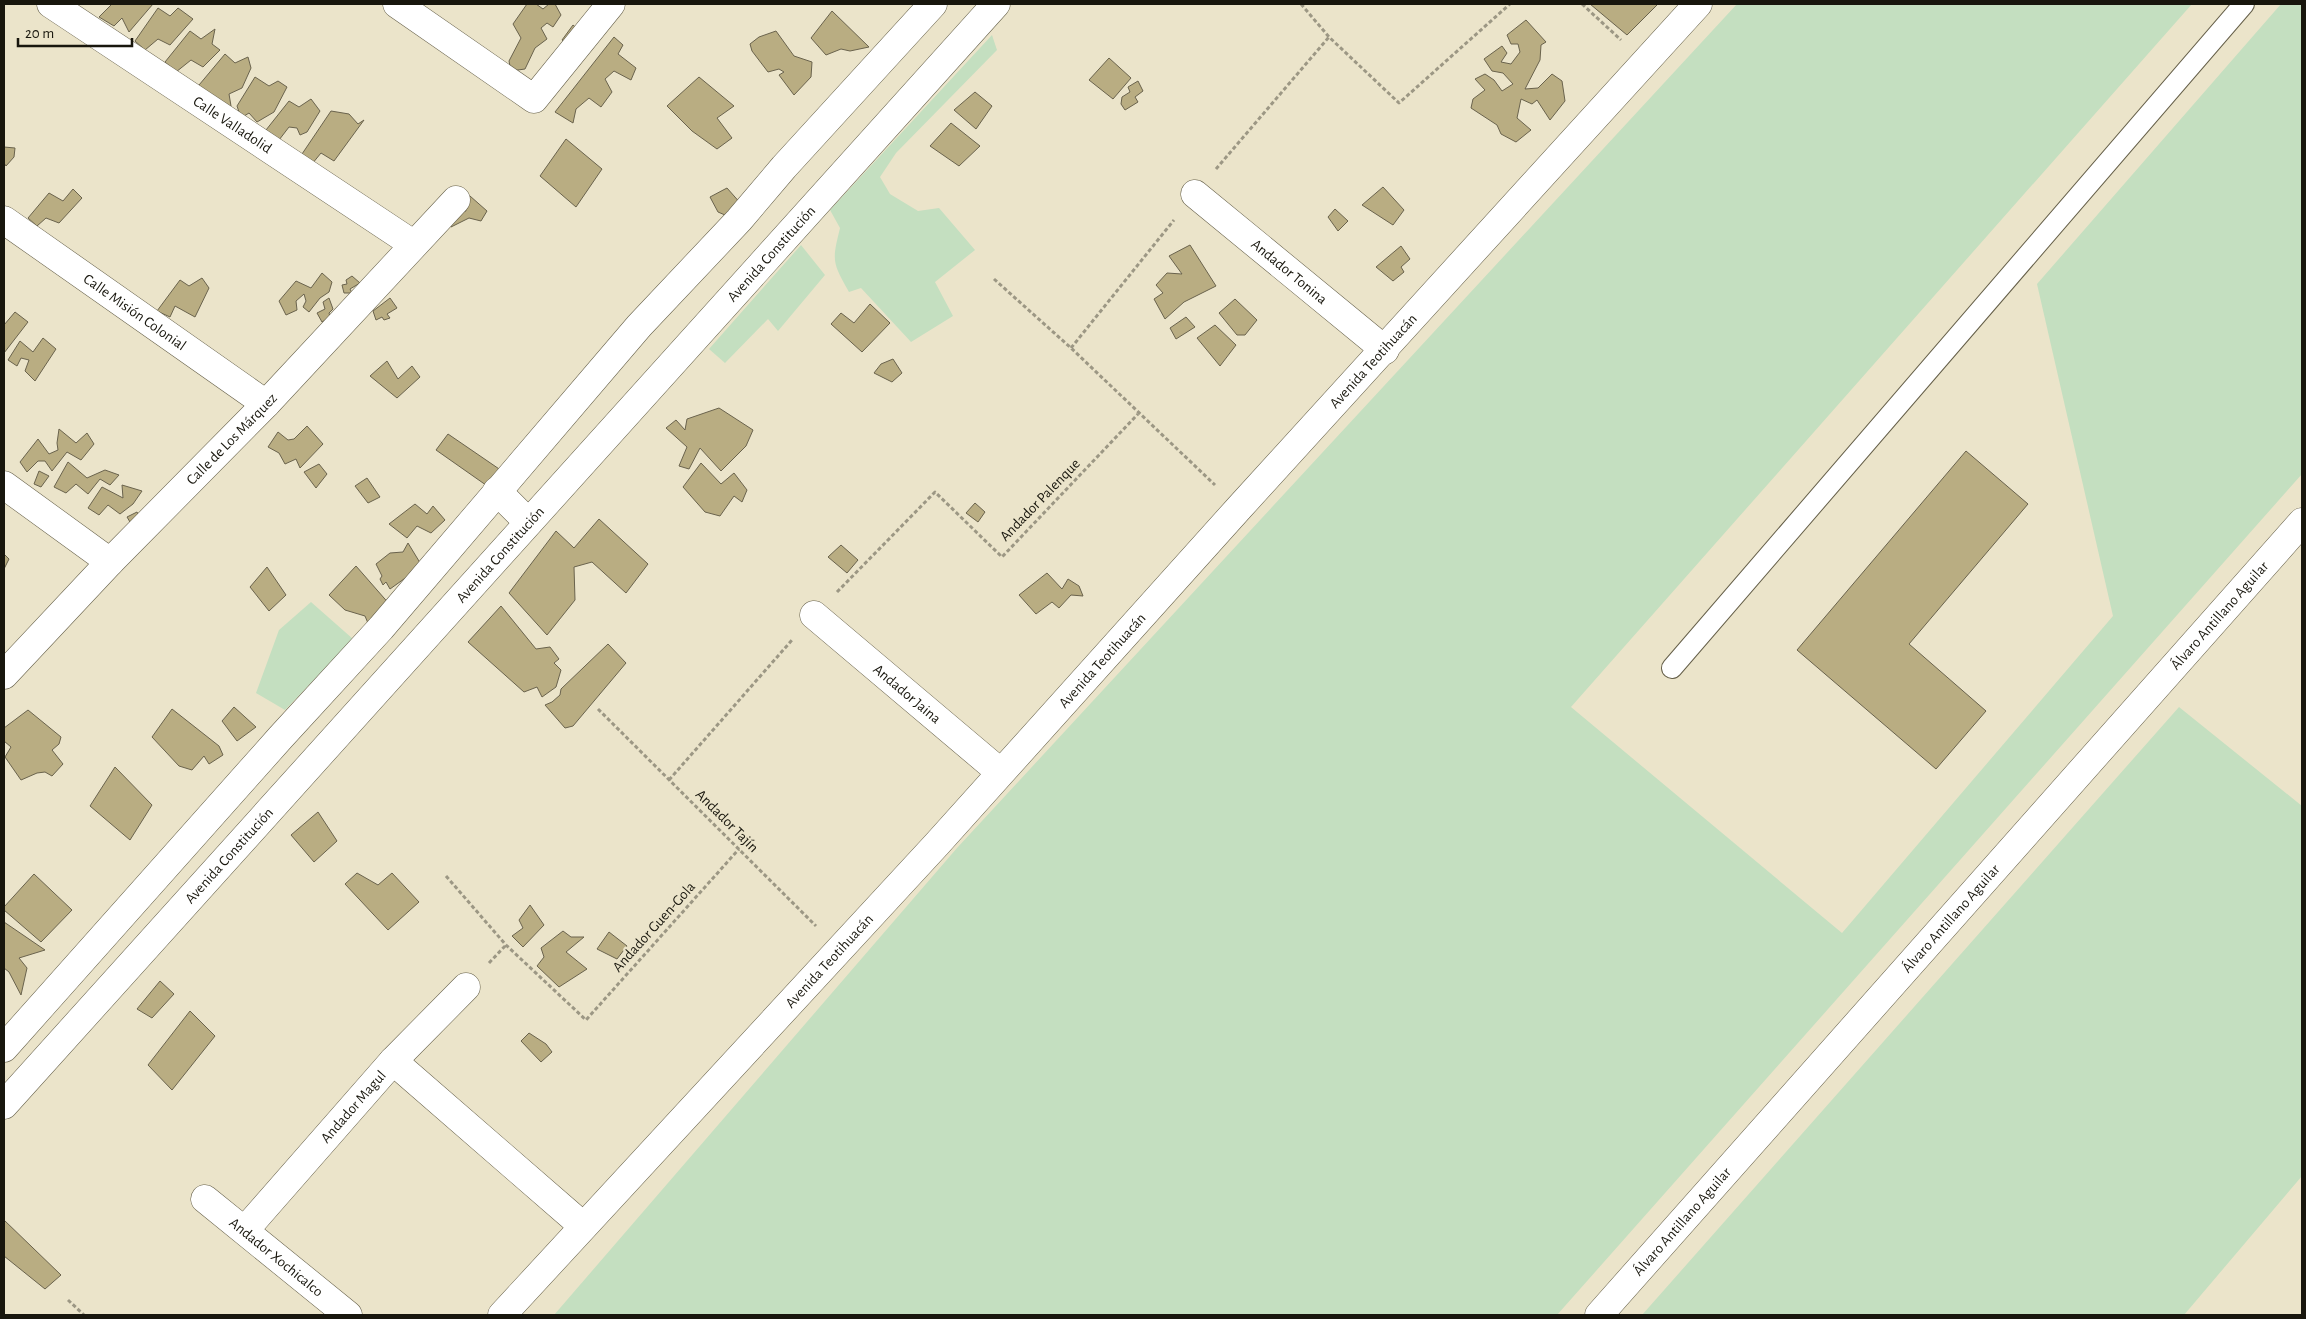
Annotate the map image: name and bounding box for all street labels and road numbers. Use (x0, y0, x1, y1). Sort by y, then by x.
street label: Calle Valladolid (191, 93, 275, 156)
street label: Avenida Constitución (724, 203, 818, 304)
street label: Andador Tonina (1249, 236, 1330, 307)
street label: Calle Misión Colonial (81, 271, 189, 353)
street label: Avenida Teotihuacán (1327, 311, 1420, 411)
street label: Calle de Los Márquez (183, 390, 280, 488)
street label: Andador Palenque (997, 456, 1083, 544)
street label: Avenida Constitución (453, 504, 547, 605)
street label: Álvaro Antillano Aguilar (2166, 558, 2271, 672)
street label: Avenida Teotihuacán (1056, 610, 1148, 711)
street label: Andador Jaina (871, 661, 944, 726)
street label: Andador Tajín (693, 787, 761, 855)
street label: Avenida Constitución (182, 805, 276, 906)
street label: Álvaro Antillano Aguilar (1897, 861, 2002, 975)
street label: Andador Guen-Gola (610, 879, 698, 975)
street label: Avenida Teotihuacán (782, 911, 876, 1011)
street label: Andador Magul (318, 1068, 389, 1146)
street label: Álvaro Antillano Aguilar (1629, 1164, 1734, 1279)
street label: Andador Xochicalco (227, 1215, 326, 1299)

